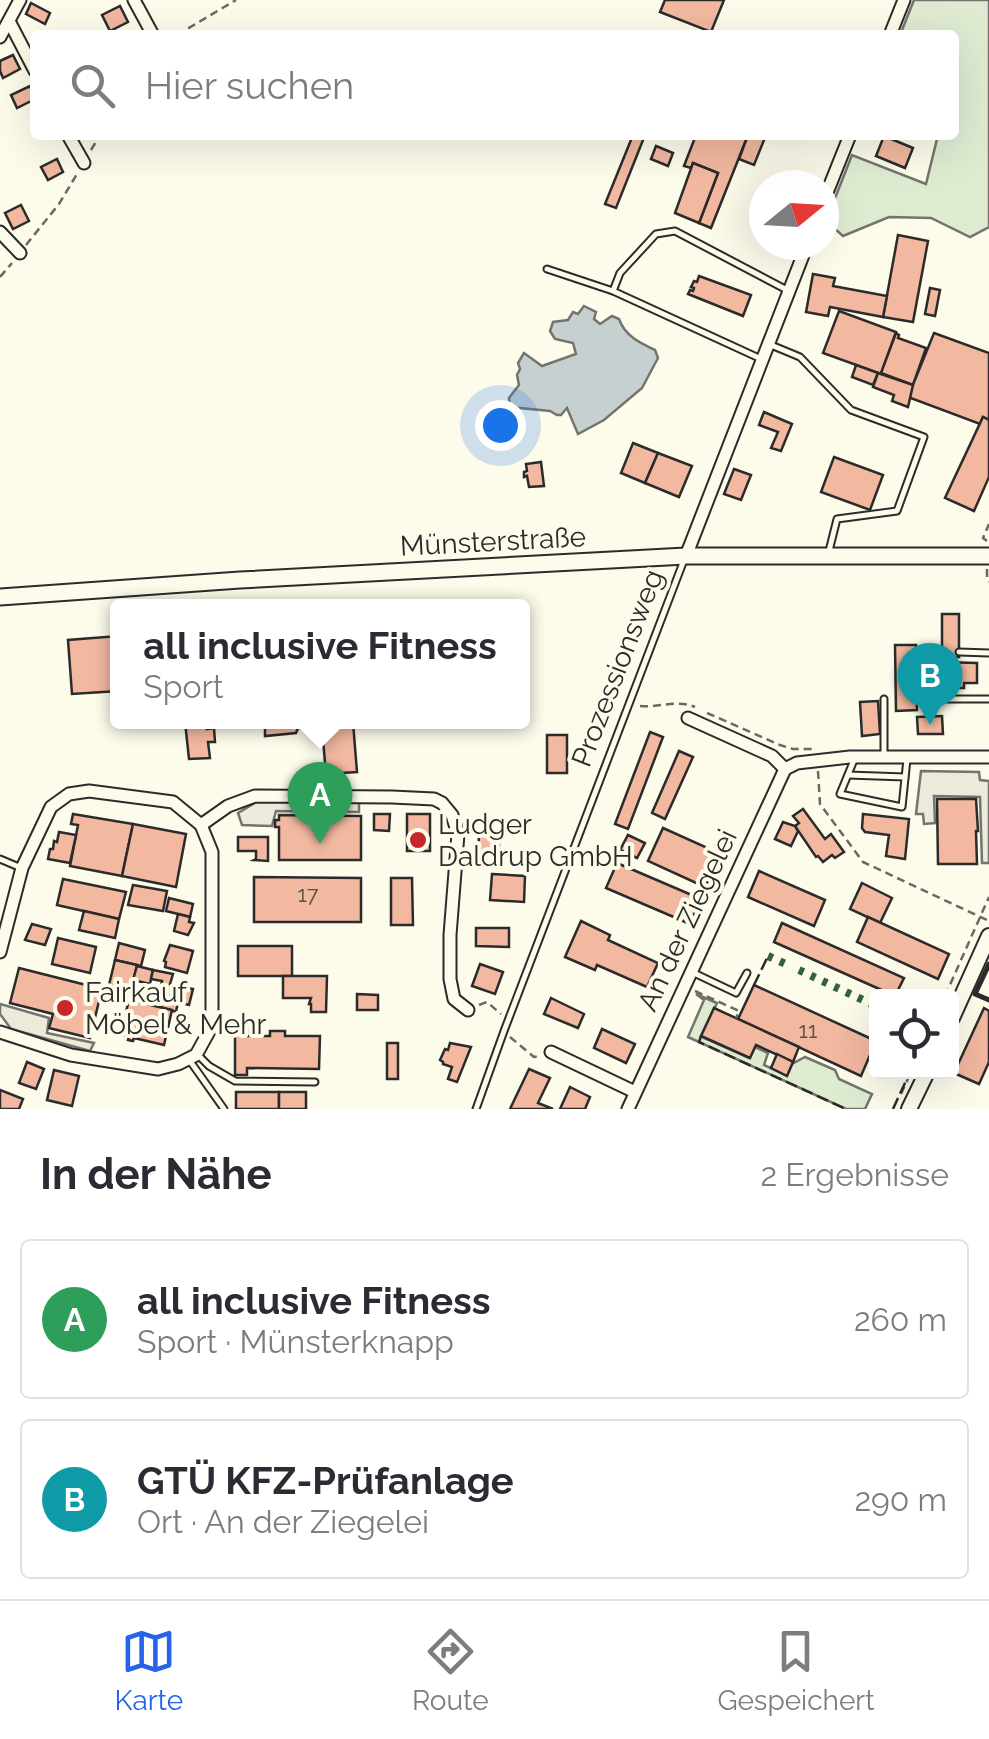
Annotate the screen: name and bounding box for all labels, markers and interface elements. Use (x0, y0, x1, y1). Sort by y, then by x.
search box (30, 30, 959, 140)
icon: search (65, 58, 120, 113)
text: Hier suchen (145, 63, 354, 108)
north arrow (749, 170, 839, 260)
your location (475, 400, 526, 451)
street label: Münsterstraße (399, 520, 587, 563)
street label: Prozessionsweg (565, 565, 670, 771)
popup (110, 599, 530, 729)
text: all inclusive Fitness (143, 623, 497, 668)
pin: B (898, 642, 962, 725)
text: Sport (143, 668, 223, 705)
pin: A (288, 762, 352, 844)
place label: Ludger Daldrup GmbH (438, 808, 633, 873)
street label: An der Ziegelei (631, 824, 744, 1016)
marker: Ludger Daldrup GmbH (407, 829, 429, 851)
house number: 17 (297, 881, 319, 907)
place label: Fairkauf Möbel & Mehr (85, 976, 266, 1041)
map controls (869, 989, 959, 1079)
button: locate (869, 989, 959, 1079)
marker: Fairkauf Möbel & Mehr (54, 997, 76, 1019)
house number: 11 (799, 1017, 817, 1043)
text: In der Nähe (40, 1150, 272, 1199)
text: 2 Ergebnisse (760, 1156, 949, 1193)
text: all inclusive Fitness (137, 1278, 491, 1323)
text: A (64, 1301, 85, 1338)
text: 260 m (854, 1301, 947, 1338)
text: Sport · Münsterknapp (137, 1323, 454, 1360)
text: GTÜ KFZ-Prüfanlage (137, 1458, 514, 1503)
text: B (64, 1481, 85, 1518)
text: 290 m (854, 1481, 947, 1518)
text: Ort · An der Ziegelei (137, 1503, 429, 1540)
tab: Karte (114, 1624, 183, 1717)
tab: Route (412, 1624, 489, 1717)
tab: Gespeichert (717, 1624, 875, 1717)

